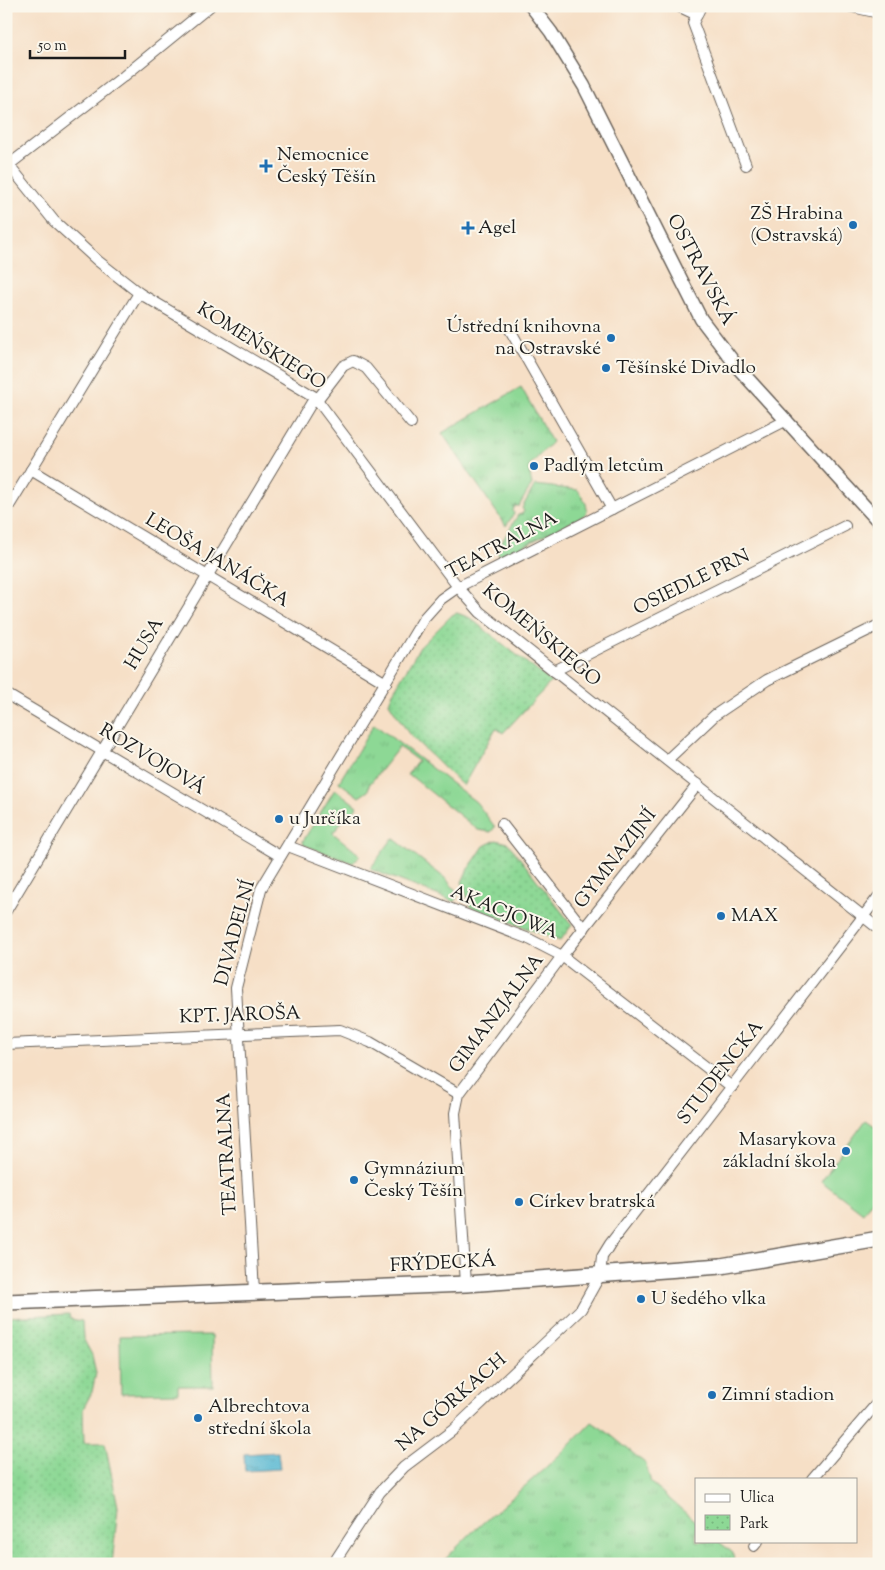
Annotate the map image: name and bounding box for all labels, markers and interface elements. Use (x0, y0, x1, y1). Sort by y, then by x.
scale bar (30, 28, 125, 60)
text: 50 m (37, 36, 67, 57)
place label: Nemocnice Český Těšín (277, 142, 376, 191)
marker: Nemocnice Český Těšín (259, 159, 273, 173)
place label: ZŠ Hrabina (Ostravská) (750, 201, 843, 250)
street label: OSTRAVSKÁ (659, 210, 741, 331)
place label: Agel (478, 215, 516, 242)
marker: ZŠ Hrabina (Ostravská) (847, 219, 859, 231)
marker: Agel (462, 222, 474, 234)
street label: KOMEŃSKIEGO (191, 296, 331, 398)
place label: Ústřední knihovna na Ostravské (446, 314, 601, 363)
marker: Ústřední knihovna na Ostravské (605, 332, 617, 344)
place label: Těšínské Divadlo (616, 355, 756, 382)
marker: Těšínské Divadlo (600, 362, 612, 374)
place label: Padlým letcům (544, 453, 664, 480)
marker: Padlým letcům (528, 460, 540, 472)
street label: TEATRALNA (441, 505, 563, 587)
street label: LEOŠA JANÁČKA (140, 507, 295, 615)
street label: OSIEDLE PRN (629, 543, 755, 623)
street label: KOMEŃSKIEGO (476, 578, 606, 694)
street label: HUSA (119, 612, 171, 675)
street label: ROZVOJOVÁ (94, 718, 211, 803)
street label: GYMNAZIJNÍ (568, 803, 664, 915)
place label: u Jurčíka (289, 806, 361, 833)
marker: u Jurčíka (273, 813, 285, 825)
street label: DIVADELNÍ (209, 877, 263, 989)
street label: AKACJOWA (446, 879, 563, 947)
place label: MAX (731, 903, 778, 930)
marker: MAX (715, 910, 727, 922)
street label: GIMANZJALNA (443, 948, 551, 1079)
street label: KPT. JAROŠA (179, 1000, 302, 1032)
street label: STUDENCKA (671, 1014, 771, 1131)
street label: TEATRALNA (211, 1091, 245, 1216)
place label: Masarykova základní škola (723, 1127, 836, 1176)
marker: Masarykova základní škola (840, 1145, 852, 1157)
place label: Gymnázium Český Těšín (364, 1156, 464, 1205)
marker: Gymnázium Český Těšín (348, 1174, 360, 1186)
place label: Církev bratrská (529, 1189, 655, 1216)
marker: Církev bratrská (513, 1196, 525, 1208)
street label: FRÝDECKÁ (389, 1248, 497, 1280)
place label: U šedého vlka (651, 1286, 766, 1313)
marker: U šedého vlka (635, 1293, 647, 1305)
street label: NA GÓRKACH (391, 1347, 513, 1459)
place label: Zimní stadion (722, 1382, 835, 1409)
marker: Zimní stadion (706, 1389, 718, 1401)
place label: Albrechtova střední škola (208, 1394, 311, 1443)
marker: Albrechtova střední škola (192, 1412, 204, 1424)
legend (695, 1478, 858, 1542)
text: Ulica (740, 1488, 774, 1509)
text: Park (740, 1514, 769, 1535)

